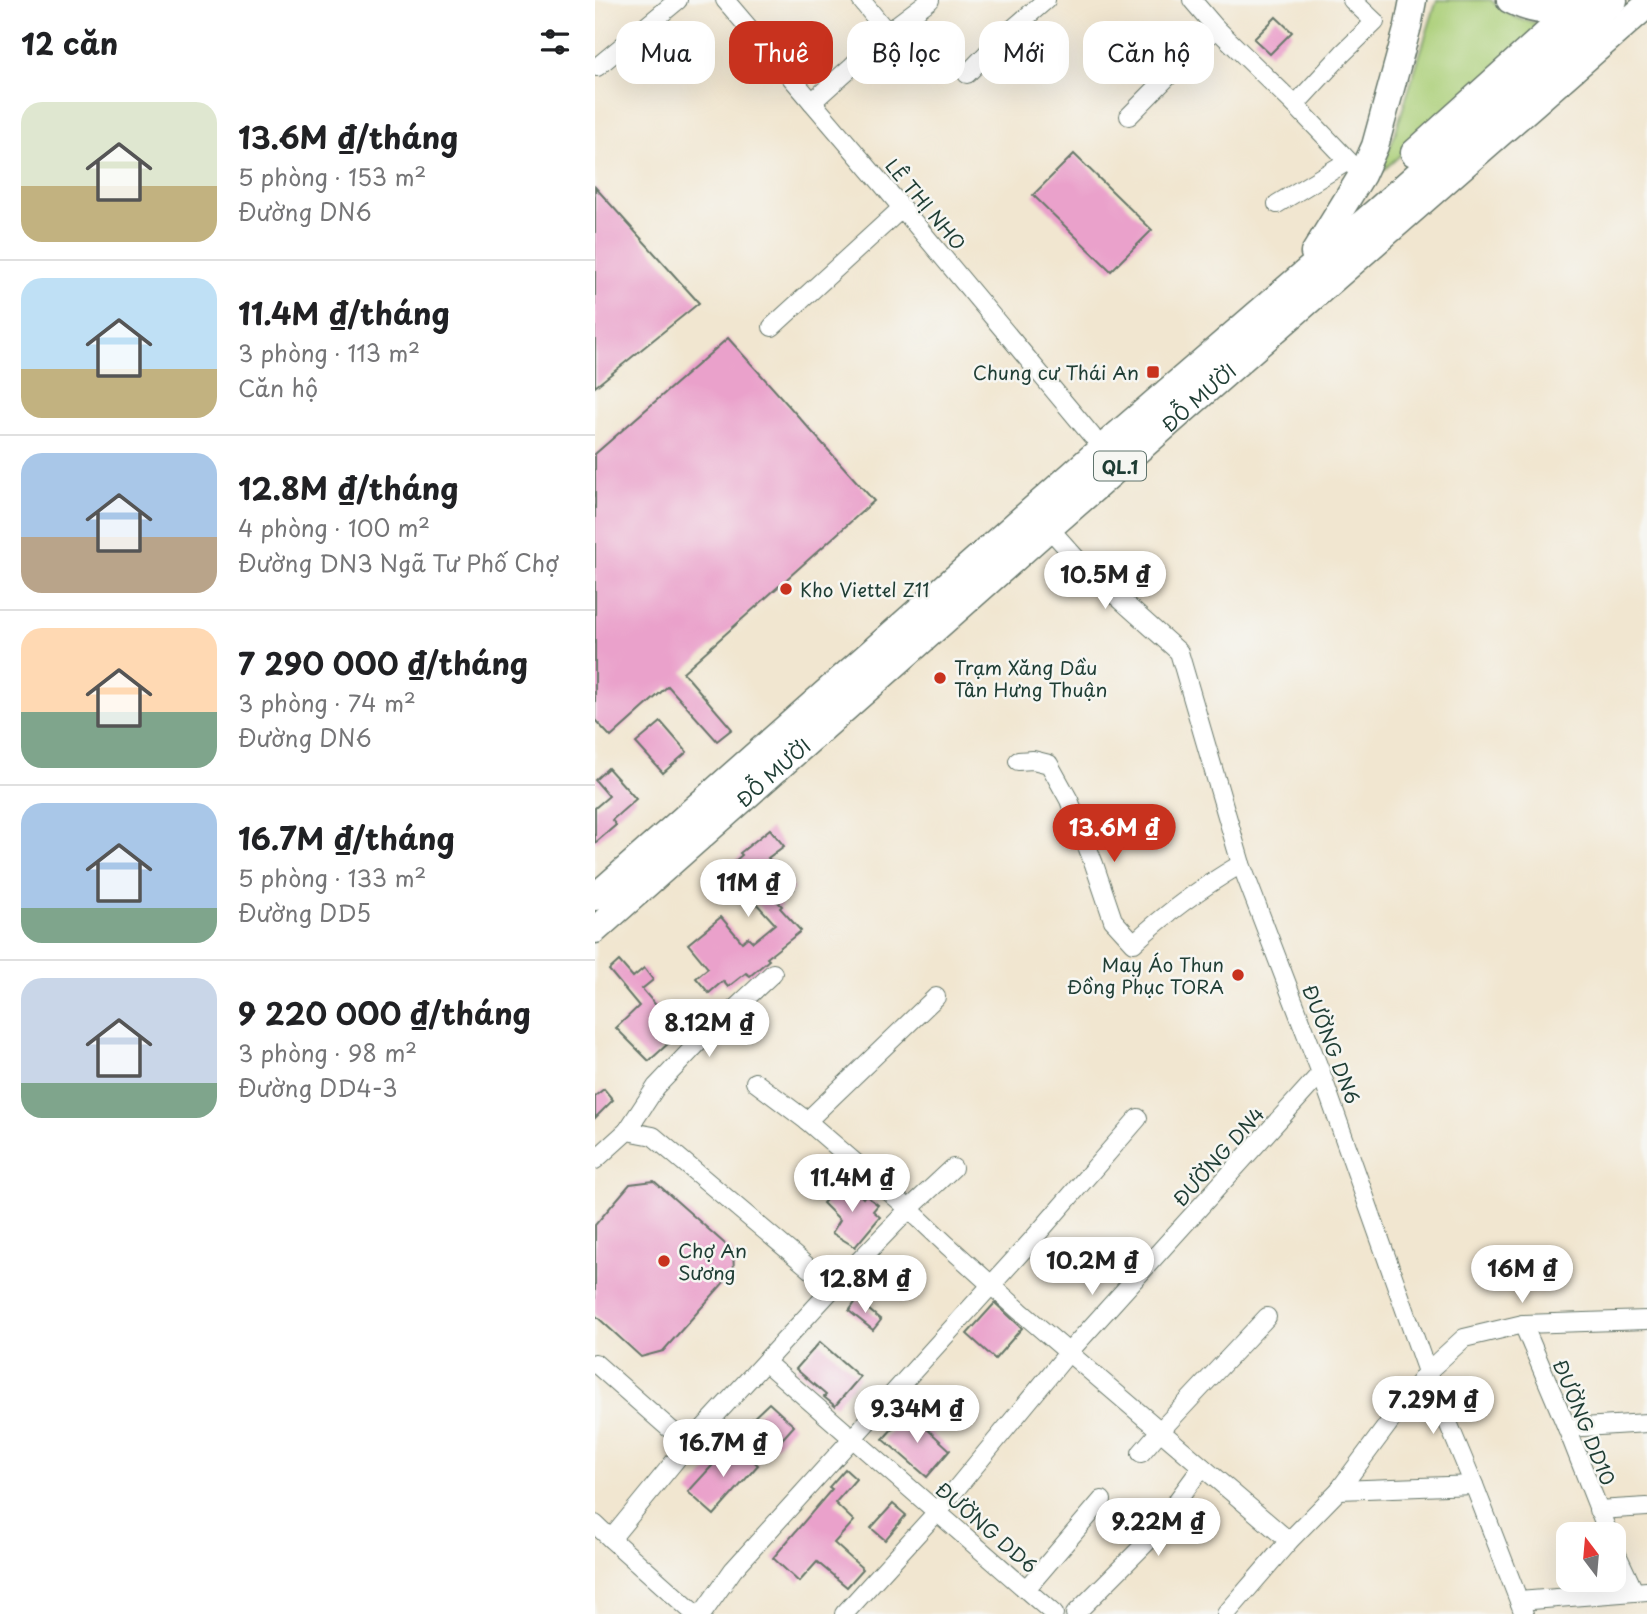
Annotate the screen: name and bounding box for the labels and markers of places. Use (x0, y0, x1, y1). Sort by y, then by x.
place label: Chung cư Thái An (973, 358, 1139, 386)
marker: Chung cư Thái An (1145, 364, 1161, 380)
pin: 10.5M ₫ (1040, 552, 1170, 611)
place label: Kho Viettel Z11 (800, 575, 929, 603)
marker: Kho Viettel Z11 (778, 581, 794, 597)
place label: Trạm Xăng Dầu Tân Hưng Thuận (954, 653, 1107, 703)
marker: Trạm Xăng Dầu Tân Hưng Thuận (932, 670, 948, 686)
pin: 13.6M ₫ (1049, 804, 1179, 864)
pin: 11M ₫ (699, 860, 797, 919)
place label: May Áo Thun Đồng Phục TORA (1067, 950, 1224, 1000)
marker: May Áo Thun Đồng Phục TORA (1230, 967, 1246, 983)
pin: 8.12M ₫ (644, 1000, 774, 1059)
pin: 11.4M ₫ (787, 1154, 917, 1214)
place label: Chợ An Sương (678, 1236, 747, 1286)
pin: 10.2M ₫ (1027, 1238, 1157, 1297)
pin: 16M ₫ (1473, 1246, 1571, 1305)
marker: Chợ An Sương (656, 1253, 672, 1269)
pin: 12.8M ₫ (800, 1256, 930, 1315)
pin: 7.29M ₫ (1368, 1376, 1498, 1436)
pin: 9.34M ₫ (852, 1386, 982, 1445)
pin: 16.7M ₫ (658, 1420, 788, 1479)
pin: 9.22M ₫ (1093, 1498, 1223, 1558)

